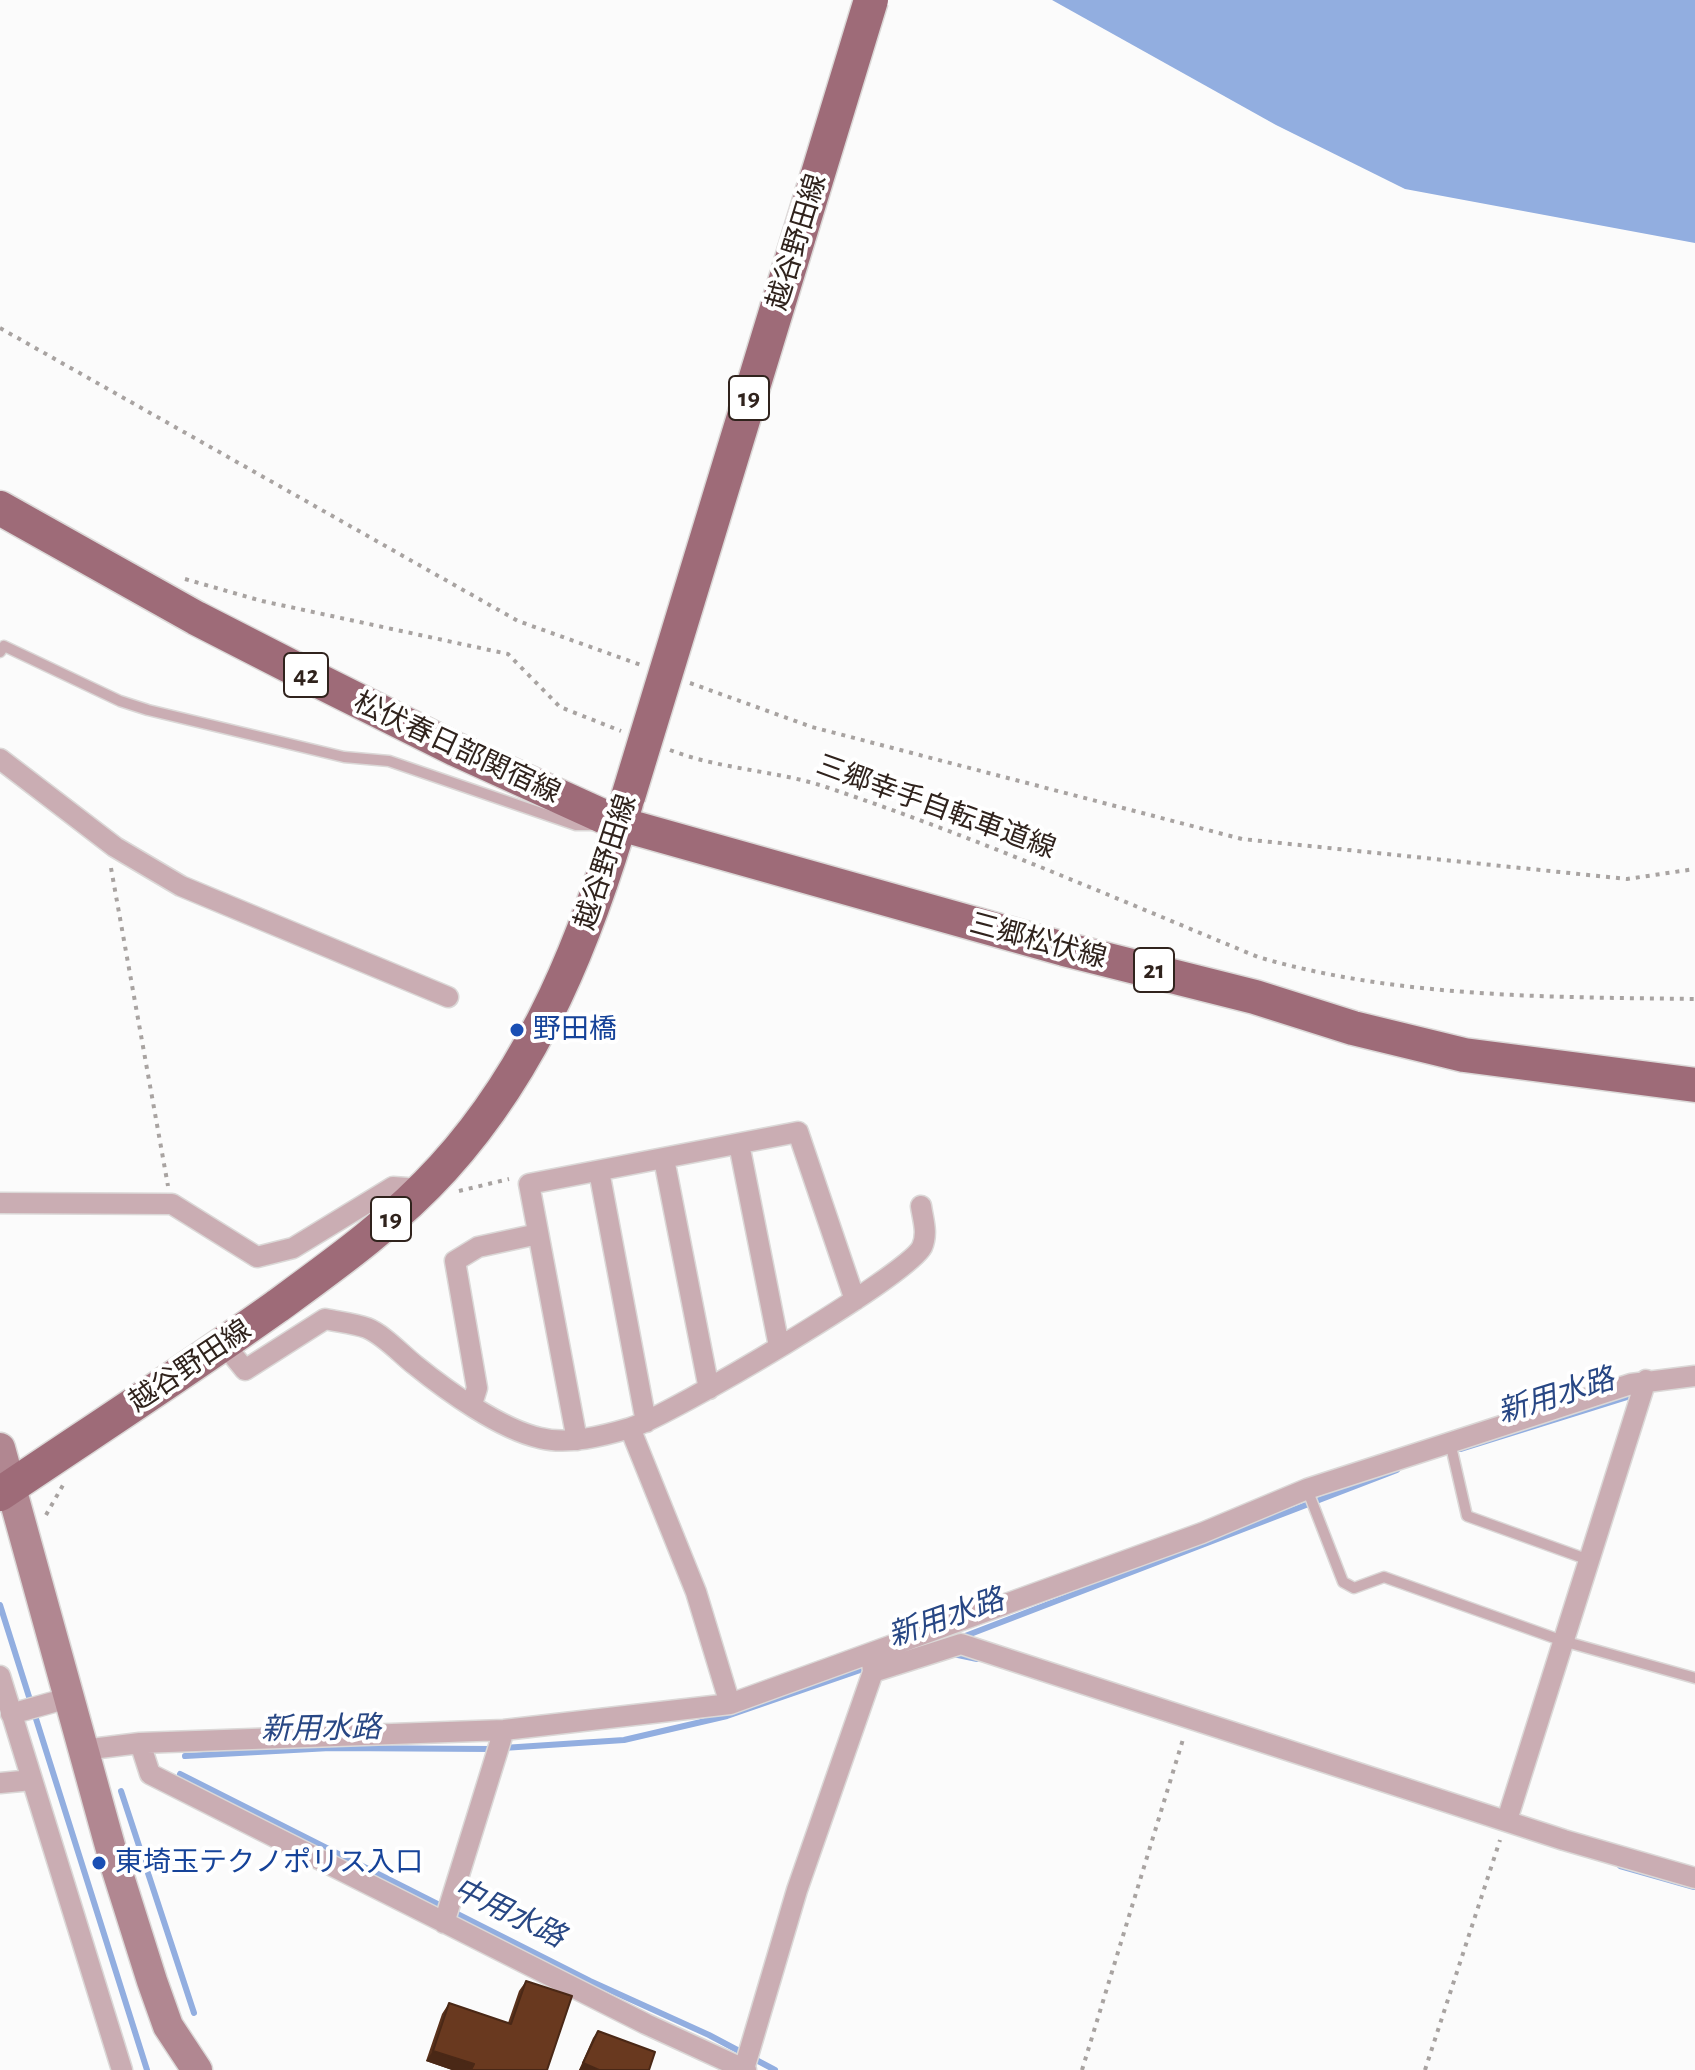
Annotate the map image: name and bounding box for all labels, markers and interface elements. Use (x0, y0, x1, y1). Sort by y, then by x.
street label: 越谷野田線 (760, 170, 834, 314)
road number: 19 (729, 376, 769, 420)
road number: 42 (284, 653, 328, 697)
street label: 松伏春日部関宿線 (348, 685, 566, 811)
street label: 三郷幸手自転車道線 (812, 748, 1060, 866)
street label: 越谷野田線 (568, 790, 644, 934)
street label: 三郷松伏線 (966, 907, 1110, 975)
road number: 21 (1134, 948, 1174, 992)
place label: 野田橋 (533, 1013, 617, 1047)
marker: 野田橋 (508, 1021, 526, 1039)
road number: 19 (371, 1197, 411, 1241)
street label: 越谷野田線 (123, 1313, 257, 1419)
water label: 新用水路 (1493, 1361, 1619, 1431)
water label: 新用水路 (883, 1581, 1009, 1655)
water label: 新用水路 (261, 1710, 381, 1748)
place label: 東埼玉テクノポリス入口 (115, 1846, 423, 1880)
marker: 東埼玉テクノポリス入口 (90, 1854, 108, 1872)
water label: 中用水路 (447, 1871, 571, 1955)

